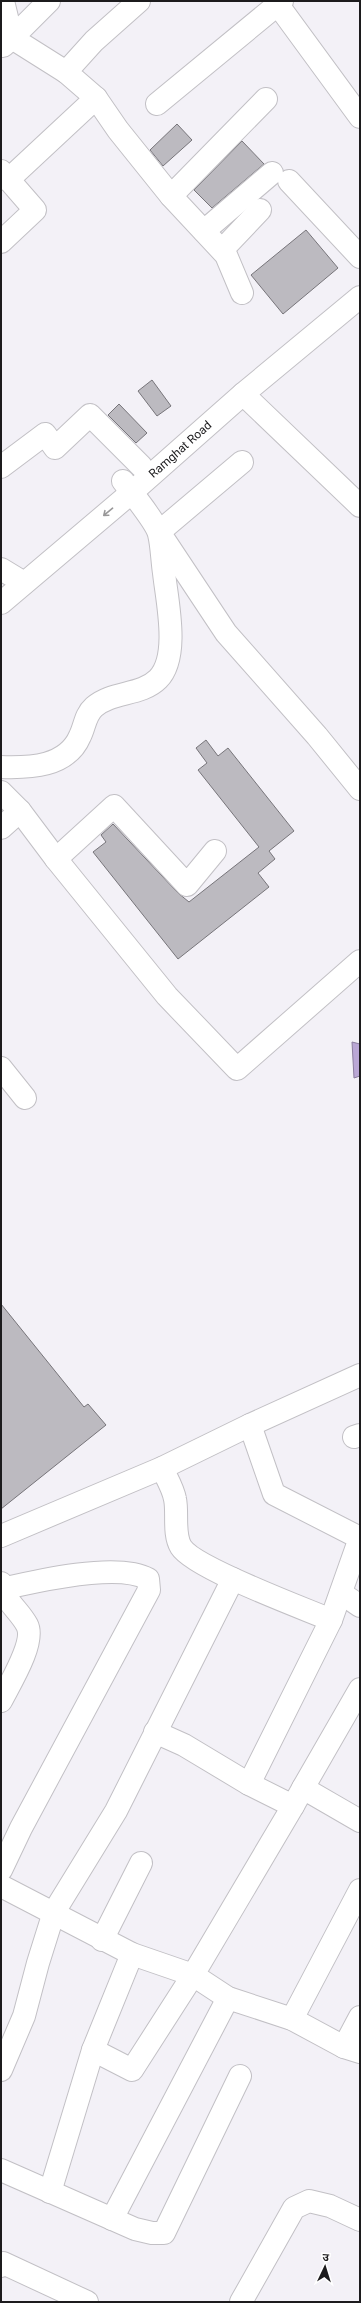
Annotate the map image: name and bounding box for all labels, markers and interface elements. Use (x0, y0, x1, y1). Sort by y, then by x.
street label: Ramghat Road (146, 418, 214, 481)
one-way arrow (103, 508, 114, 517)
north arrow (305, 2247, 345, 2287)
text: उ (322, 2251, 330, 2264)

